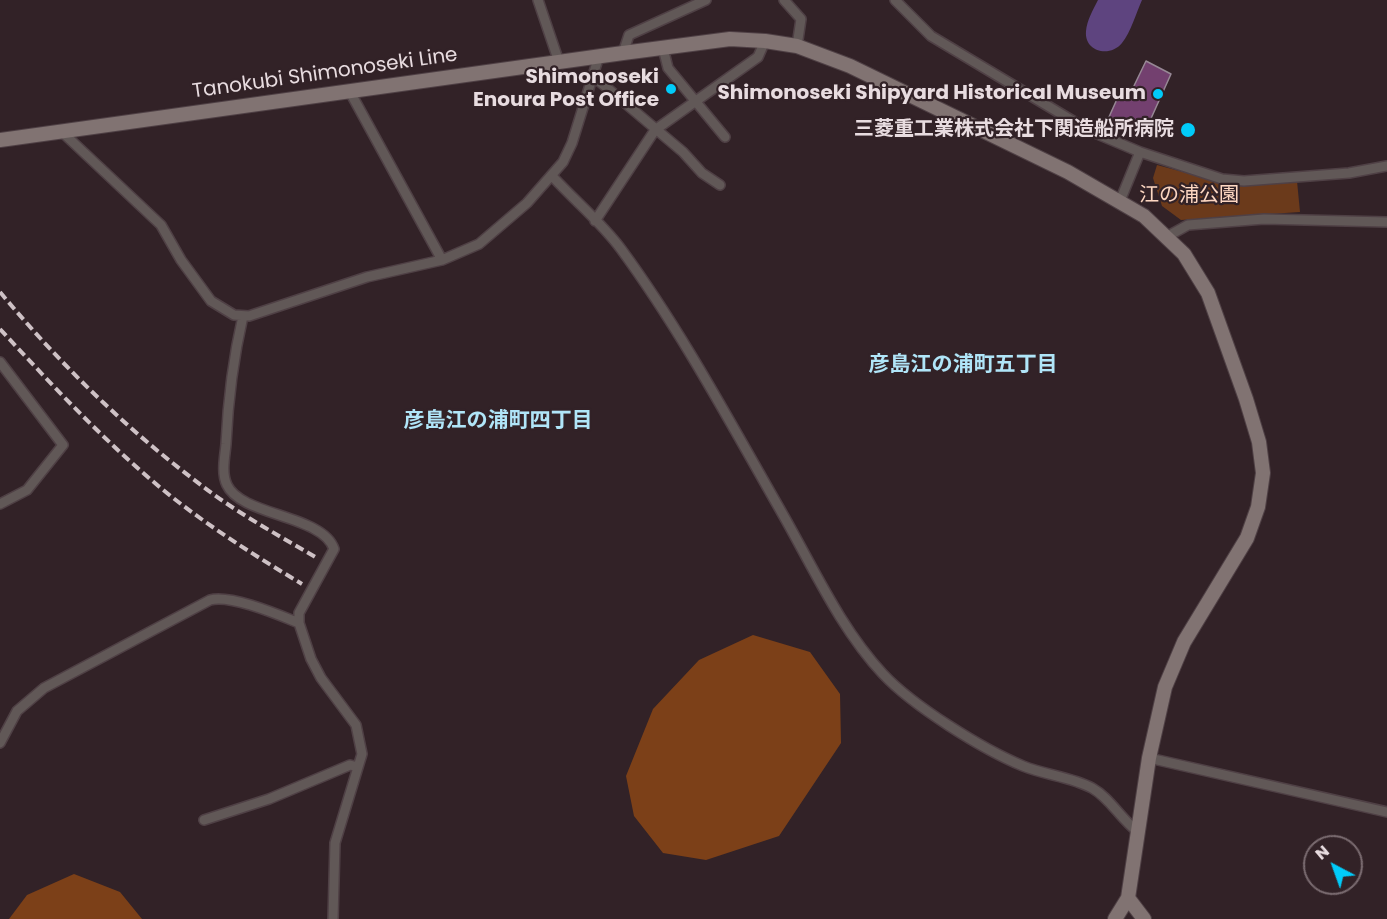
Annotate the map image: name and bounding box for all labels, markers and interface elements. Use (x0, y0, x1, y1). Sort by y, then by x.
street label: Tanokubi Shimonoseki Line (191, 44, 459, 104)
place label: Shimonoseki Enoura Post Office (473, 66, 659, 113)
marker: Shimonoseki Enoura Post Office (664, 82, 678, 96)
place label: Shimonoseki Shipyard Historical Museum (718, 82, 1146, 106)
marker: Shimonoseki Shipyard Historical Museum (1151, 87, 1165, 101)
place label: 三菱重工業株式会社下関造船所病院 (854, 118, 1174, 142)
marker: 三菱重工業株式会社下関造船所病院 (1179, 121, 1197, 139)
park label: 江の浦公園 (1139, 184, 1239, 208)
district label: 彦島江の浦町五丁目 (869, 353, 1057, 379)
district label: 彦島江の浦町四丁目 (404, 409, 592, 435)
north arrow (1303, 835, 1363, 895)
text: N (1310, 840, 1334, 865)

